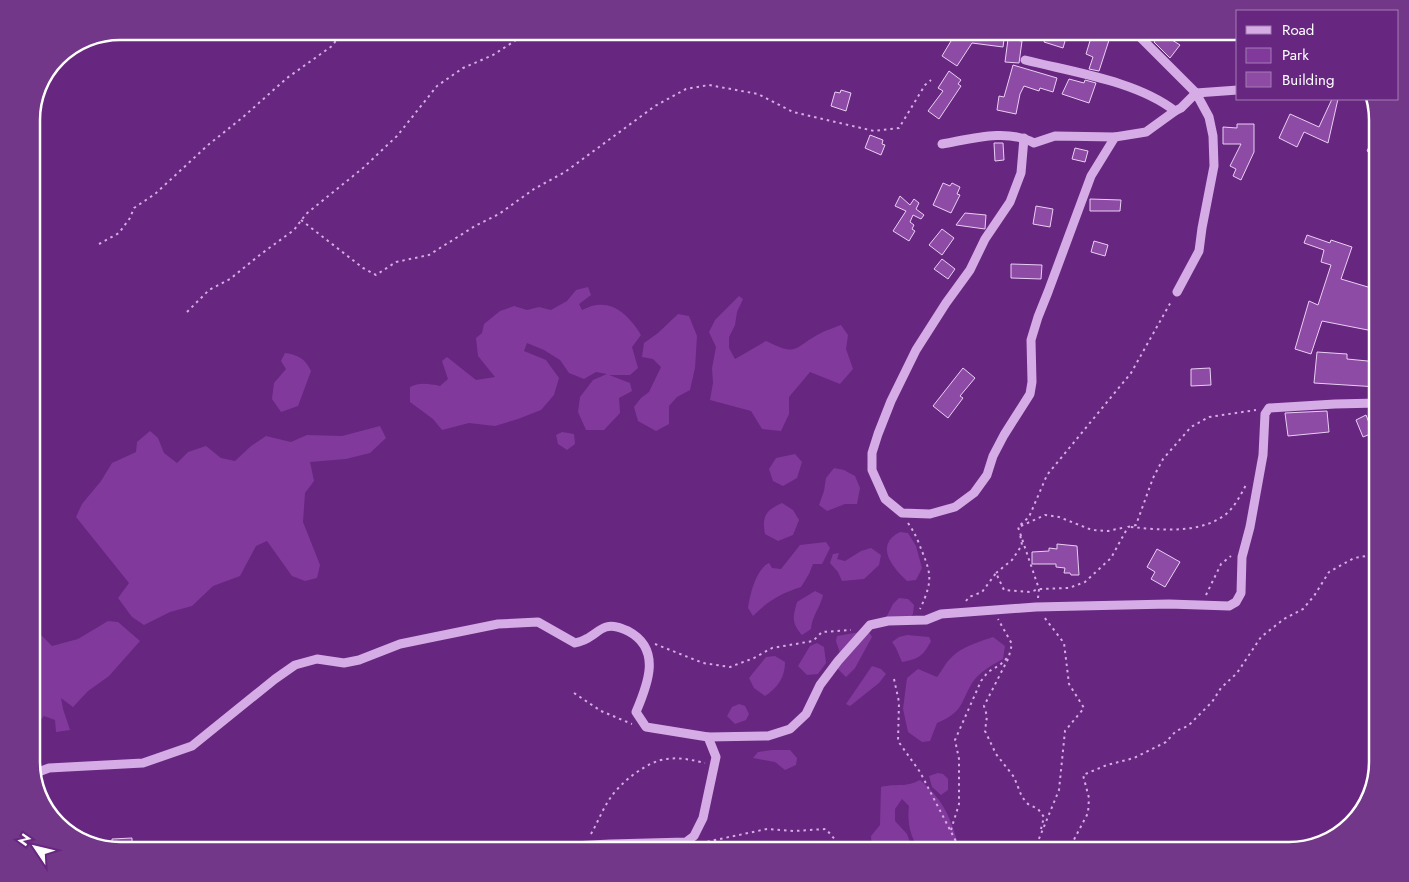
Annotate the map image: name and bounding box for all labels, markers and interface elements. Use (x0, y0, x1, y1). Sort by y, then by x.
legend (1236, 10, 1399, 100)
text: Road (1282, 19, 1314, 41)
text: Park (1282, 44, 1309, 66)
text: Building (1282, 69, 1334, 91)
north arrow (10, 822, 60, 872)
text: N (13, 829, 36, 850)

